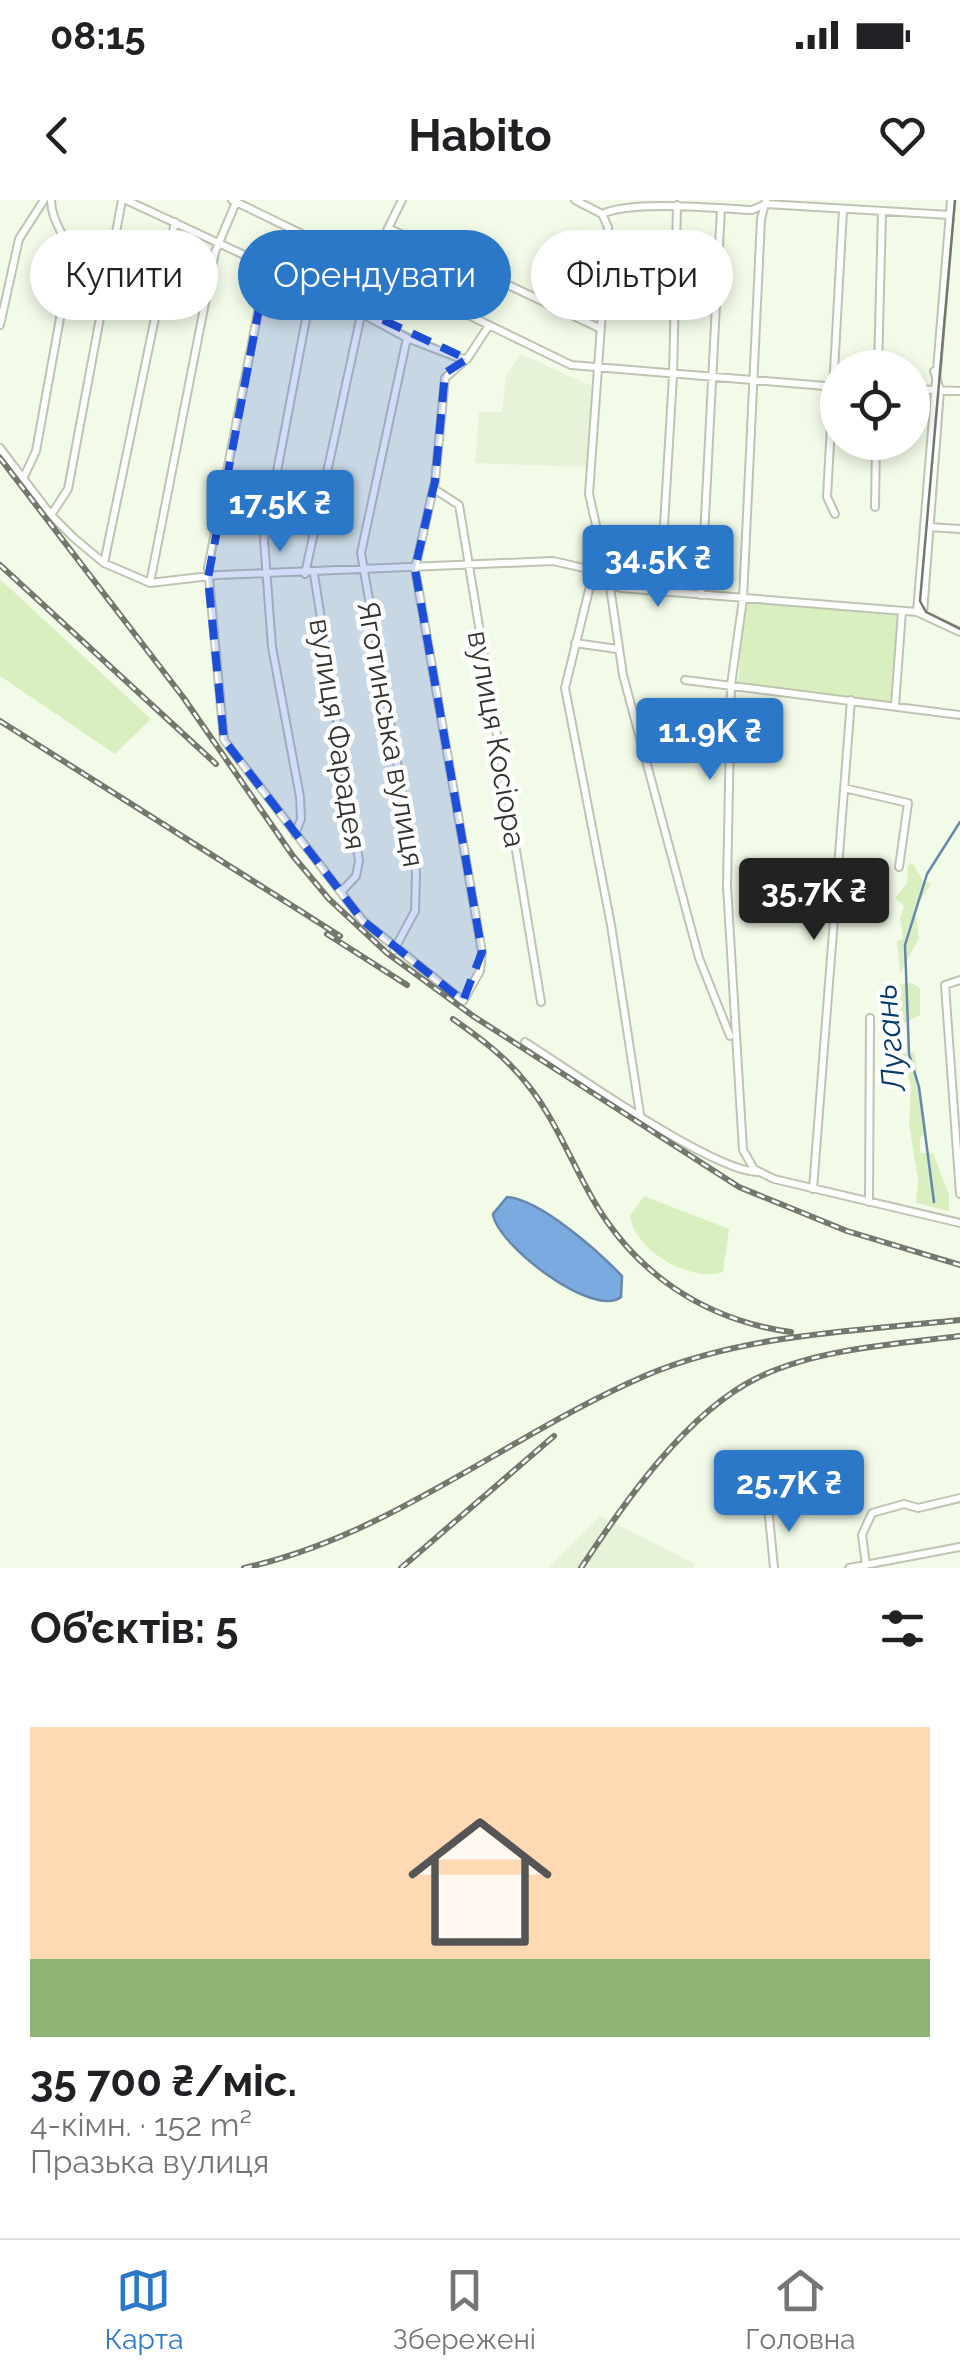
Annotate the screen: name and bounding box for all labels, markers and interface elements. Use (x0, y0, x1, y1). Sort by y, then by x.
text: 08:15 (50, 13, 146, 58)
icon: back (30, 108, 85, 163)
icon: heart (875, 108, 930, 163)
text: Habito (408, 109, 552, 162)
chip: Купити (30, 230, 218, 320)
chip: Орендувати (238, 230, 511, 320)
chip: Фільтри (531, 230, 733, 320)
map controls (820, 350, 930, 460)
button: locate (820, 350, 930, 460)
pin: 17.5K ₴ (188, 470, 372, 555)
text: 17.5K ₴ (229, 484, 331, 521)
pin: 34.5K ₴ (566, 525, 750, 610)
text: 34.5K ₴ (605, 539, 711, 576)
street label: Яготинська вулиця (350, 598, 432, 870)
street label: вулиця Фарадея (302, 616, 374, 852)
street label: вулиця Косіора (461, 628, 533, 850)
pin: 11.9K ₴ (618, 698, 802, 783)
text: 11.9K ₴ (658, 712, 762, 749)
pin: 35.7K ₴ (722, 858, 906, 943)
text: 35.7K ₴ (761, 872, 867, 909)
water label: Лугань (866, 982, 912, 1095)
pin: 25.7K ₴ (697, 1450, 881, 1535)
text: 25.7K ₴ (736, 1464, 842, 1501)
icon: filters (875, 1601, 930, 1656)
text: Об’єктів: 5 (30, 1604, 239, 1653)
icon: home (390, 1792, 570, 1972)
text: 35 700 ₴/міс. (30, 2057, 297, 2106)
text: 4-кімн. · 152 m² (30, 2106, 252, 2143)
text: Празька вулиця (30, 2143, 269, 2180)
tab: Карта (105, 2263, 183, 2356)
tab: Збережені (393, 2263, 536, 2356)
tab: Головна (745, 2263, 855, 2356)

